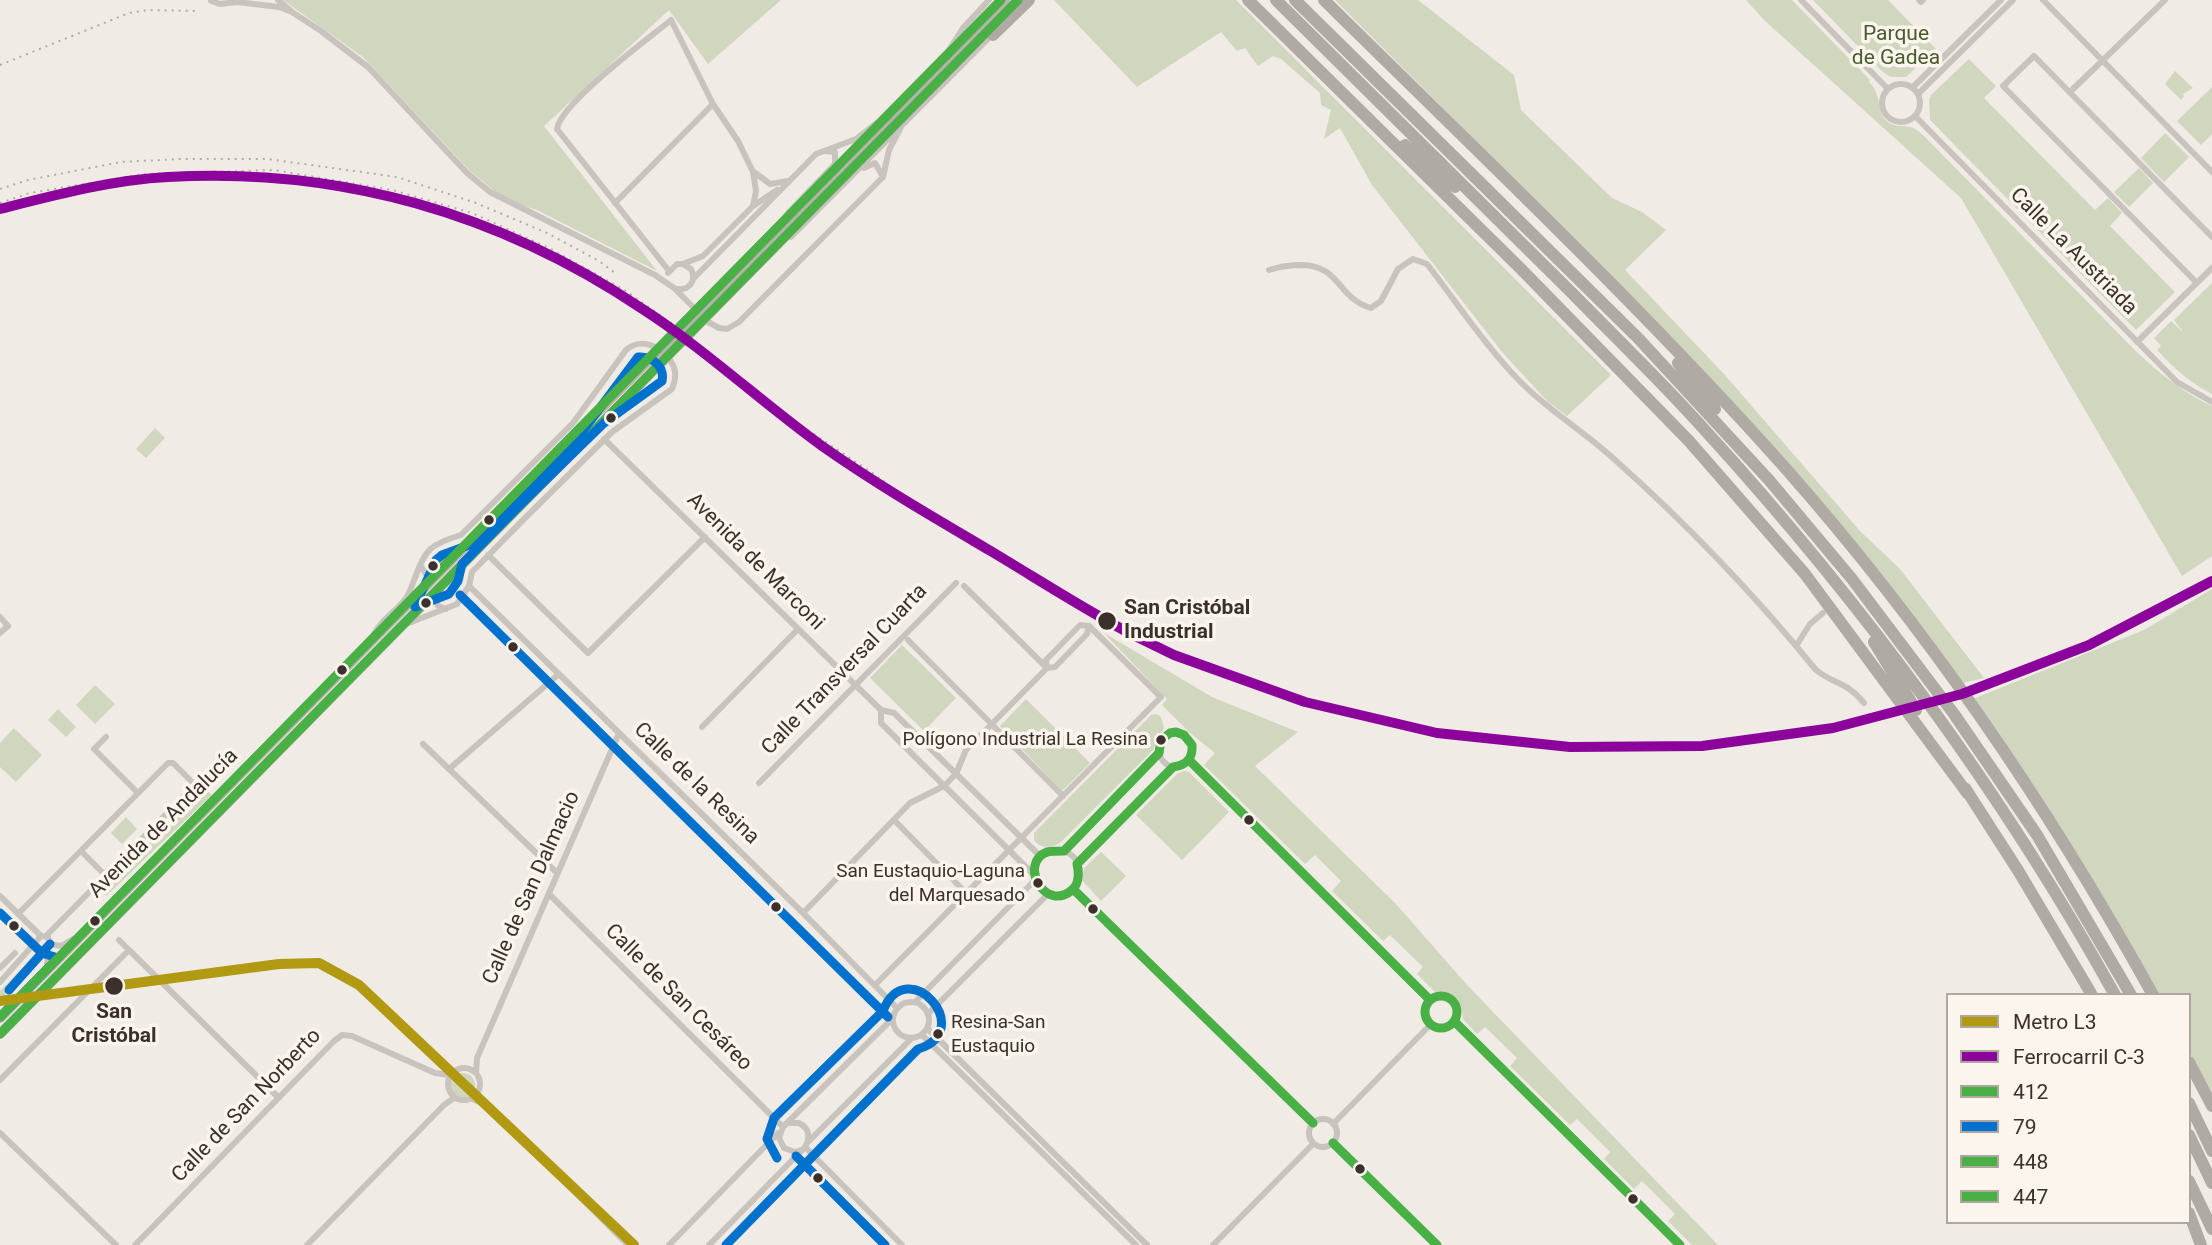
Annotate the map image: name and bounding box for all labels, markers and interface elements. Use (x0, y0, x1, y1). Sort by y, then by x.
park label: Parque de Gadea (1852, 22, 1940, 72)
street label: Calle La Austriada (2004, 183, 2142, 321)
unlabelled marker (604, 411, 618, 425)
street label: Avenida de Marconi (681, 488, 829, 636)
unlabelled marker (482, 513, 496, 527)
unlabelled marker (426, 559, 440, 573)
street label: Calle Transversal Cuarta (757, 579, 933, 761)
unlabelled marker (419, 596, 433, 610)
place label: San Cristóbal Industrial (1124, 596, 1250, 646)
marker: San Cristóbal Industrial (1096, 610, 1118, 632)
unlabelled marker (506, 640, 520, 654)
unlabelled marker (335, 663, 349, 677)
street label: Calle de la Resina (628, 718, 764, 850)
place label: Polígono Industrial La Resina (903, 729, 1148, 751)
marker: Polígono Industrial La Resina (1154, 733, 1168, 747)
street label: Avenida de Andalucía (84, 744, 244, 904)
street label: Calle de San Dalmacio (478, 788, 586, 988)
unlabelled marker (1242, 813, 1256, 827)
place label: San Eustaquio-Laguna del Marquesado (836, 861, 1025, 905)
marker: San Eustaquio-Laguna del Marquesado (1031, 876, 1045, 890)
unlabelled marker (769, 900, 783, 914)
unlabelled marker (1086, 902, 1100, 916)
unlabelled marker (88, 914, 102, 928)
unlabelled marker (7, 919, 21, 933)
street label: Calle de San Cesáreo (599, 919, 757, 1077)
marker: San Cristóbal (103, 975, 125, 997)
legend (1946, 993, 2191, 1224)
place label: San Cristóbal (71, 1000, 157, 1050)
text: Metro L3 (2013, 1010, 2097, 1034)
place label: Resina-San Eustaquio (951, 1012, 1045, 1056)
street label: Calle de San Norberto (167, 1024, 327, 1188)
marker: Resina-San Eustaquio (931, 1027, 945, 1041)
text: Ferrocarril C-3 (2013, 1045, 2145, 1069)
text: 412 (2013, 1080, 2048, 1104)
text: 79 (2013, 1115, 2037, 1139)
text: 448 (2013, 1150, 2048, 1174)
unlabelled marker (1353, 1162, 1367, 1176)
unlabelled marker (811, 1171, 825, 1185)
text: 447 (2013, 1185, 2048, 1209)
unlabelled marker (1626, 1192, 1640, 1206)

